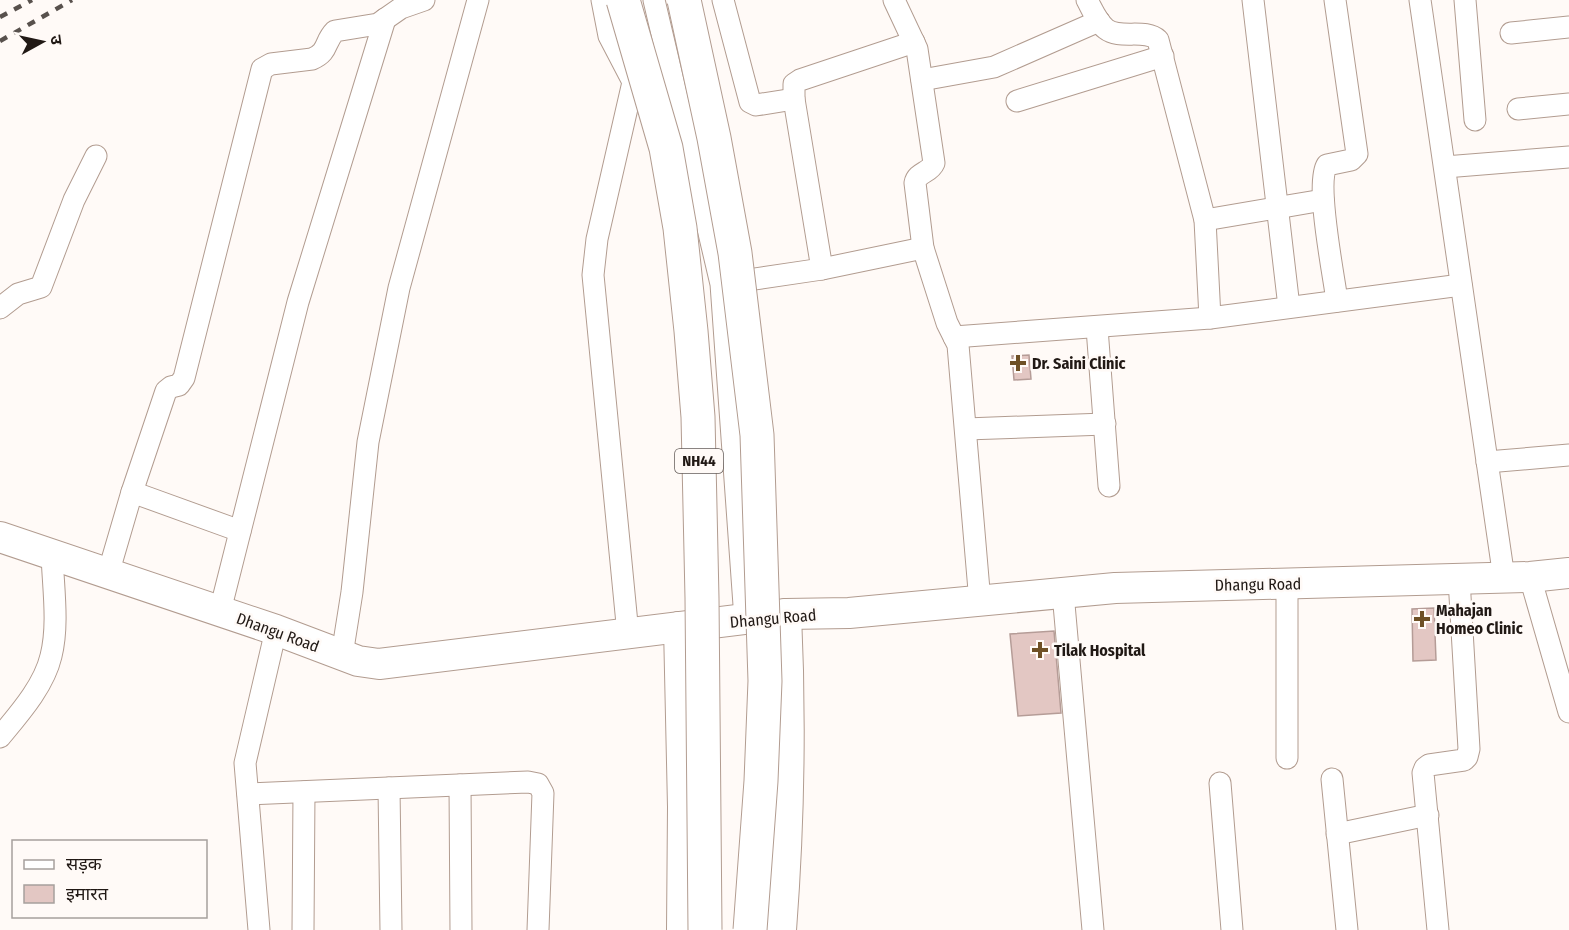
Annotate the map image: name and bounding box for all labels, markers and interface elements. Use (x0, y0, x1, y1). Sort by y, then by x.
north arrow (12, 12, 72, 72)
text: उ (46, 34, 67, 47)
marker: Dr. Saini Clinic (1009, 354, 1027, 372)
place label: Dr. Saini Clinic (1032, 354, 1126, 373)
road number: NH44 (675, 449, 723, 473)
street label: Dhangu Road (1215, 574, 1301, 595)
place label: Mahajan Homeo Clinic (1436, 601, 1523, 638)
street label: Dhangu Road (729, 605, 817, 632)
street label: Dhangu Road (234, 609, 322, 656)
marker: Mahajan Homeo Clinic (1413, 610, 1431, 628)
marker: Tilak Hospital (1031, 641, 1049, 659)
place label: Tilak Hospital (1054, 641, 1146, 660)
legend (12, 840, 207, 918)
text: सड़क (66, 853, 103, 875)
text: इमारत (66, 883, 109, 905)

